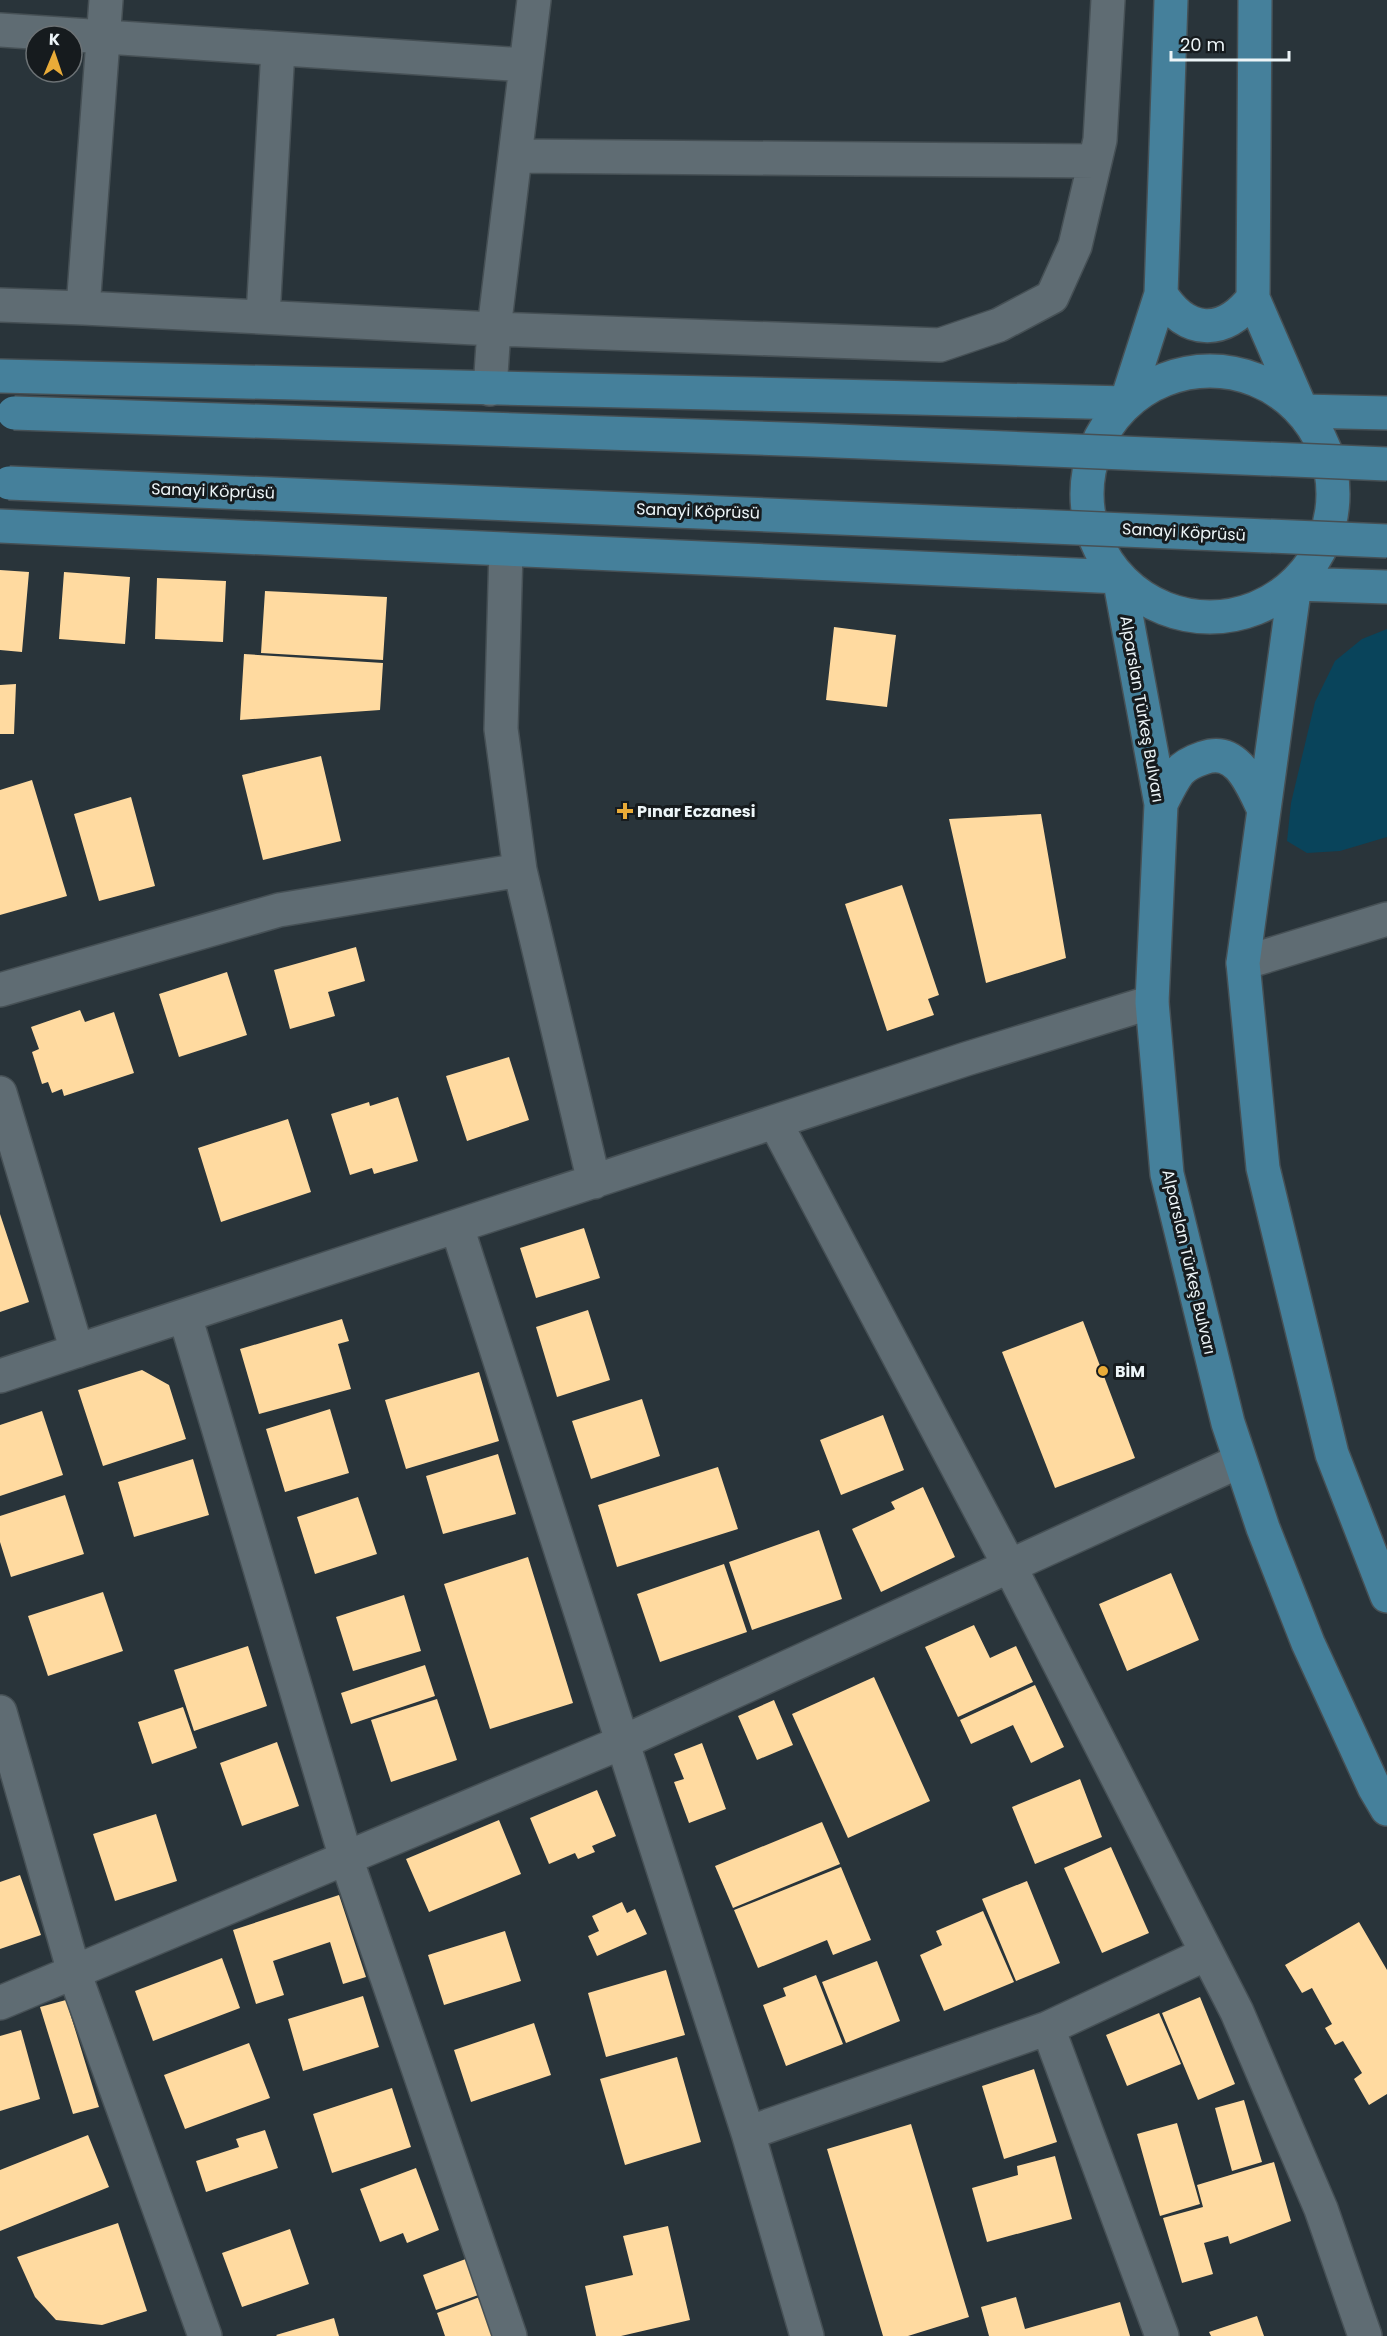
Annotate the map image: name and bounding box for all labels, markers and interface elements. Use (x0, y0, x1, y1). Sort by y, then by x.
north arrow (24, 24, 84, 84)
scale bar (1171, 24, 1290, 62)
text: K (49, 28, 60, 51)
text: 20 m (1180, 32, 1225, 57)
street label: Sanayi Köprüsü (151, 477, 275, 505)
street label: Sanayi Köprüsü (636, 497, 760, 525)
street label: Sanayi Köprüsü (1122, 517, 1246, 547)
street label: Alparslan Türkeş Bulvarı (1114, 614, 1170, 804)
place label: Pınar Eczanesi (637, 800, 755, 823)
marker: Pınar Eczanesi (618, 804, 632, 818)
street label: Alparslan Türkeş Bulvarı (1157, 1167, 1221, 1357)
place label: BİM (1115, 1360, 1145, 1383)
marker: BİM (1096, 1364, 1110, 1378)

